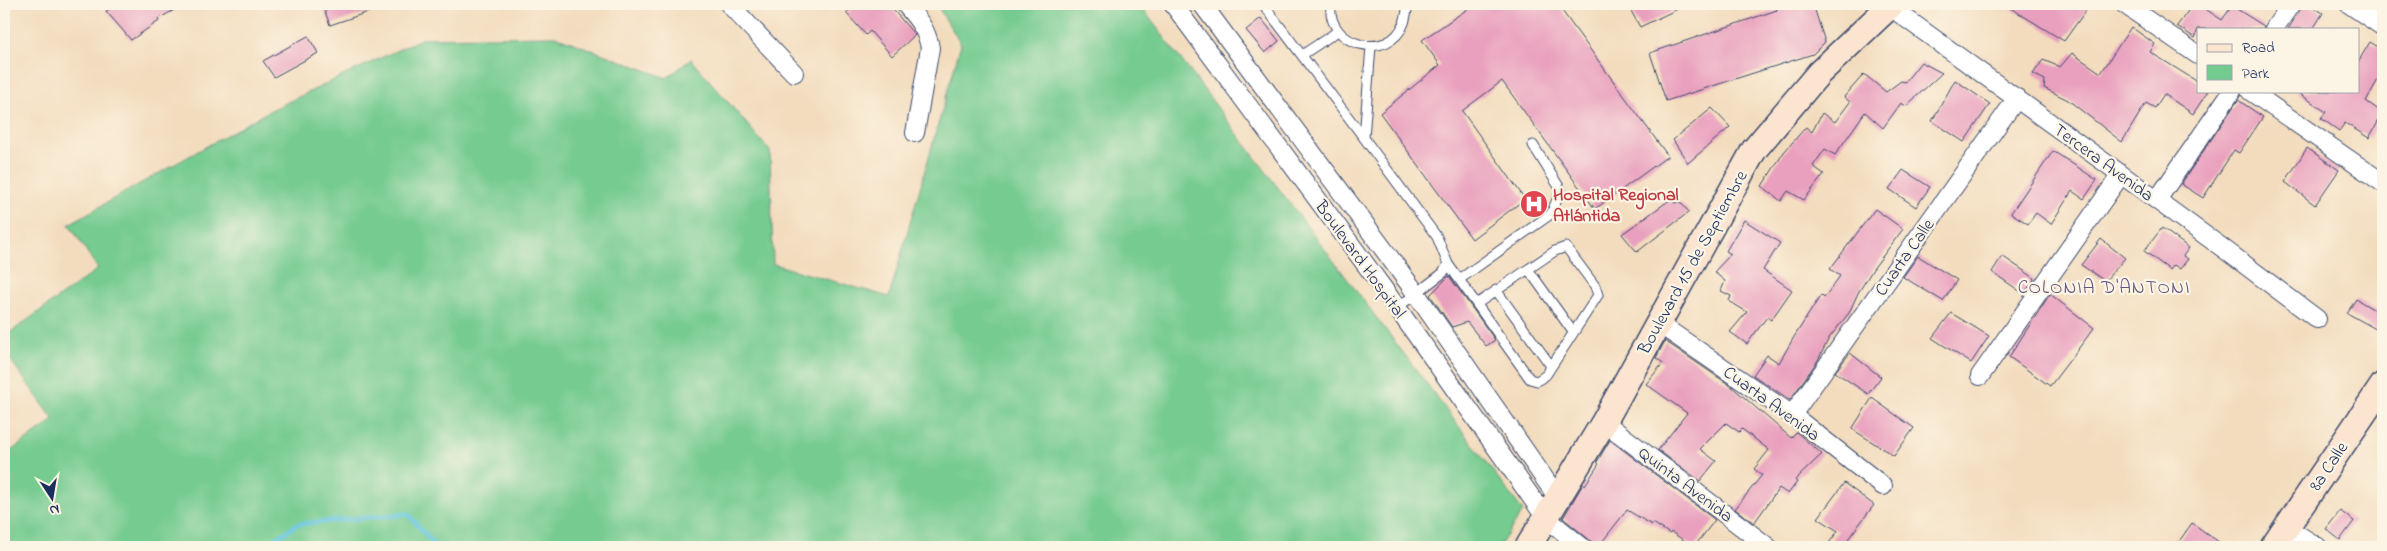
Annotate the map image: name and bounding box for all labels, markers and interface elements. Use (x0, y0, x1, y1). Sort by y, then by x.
legend (2197, 28, 2360, 92)
text: Road (2242, 37, 2275, 59)
text: Park (2242, 63, 2270, 85)
street label: Tercera Avenida (2047, 118, 2158, 209)
street label: Boulevard 15 de Septiembre (1632, 165, 1756, 361)
place label: Hospital Regional Atlántida (1553, 183, 1679, 230)
hospital icon: Hospital Regional Atlántida (1519, 189, 1549, 219)
street label: Boulevard Hospital (1307, 195, 1411, 325)
street label: Cuarta Calle (1869, 213, 1942, 302)
district label: COLONIA D'ANTONI (2018, 275, 2190, 302)
street label: Cuarta Avenida (1717, 361, 1825, 449)
street label: 8a Calle (2304, 436, 2356, 497)
street label: Quinta Avenida (1632, 441, 1738, 530)
north arrow (28, 474, 78, 524)
text: N (48, 498, 61, 521)

